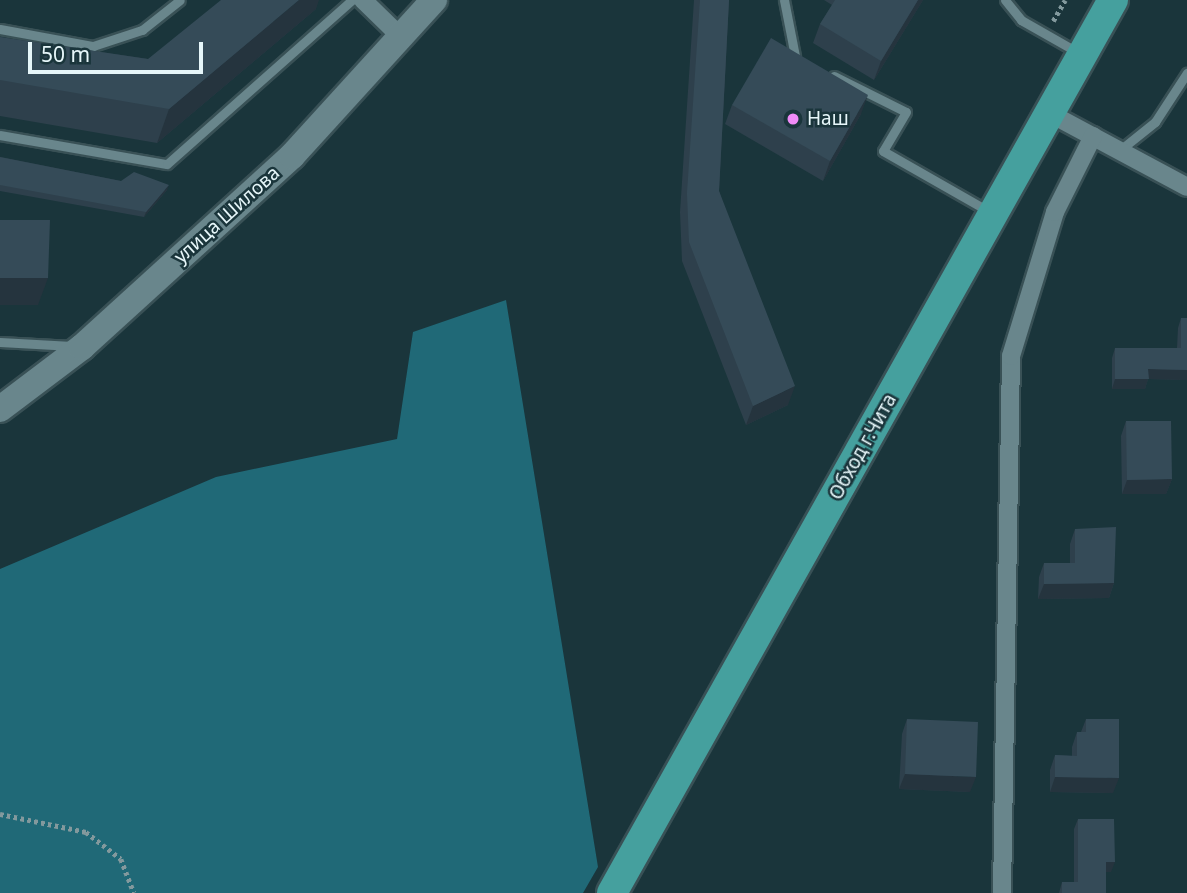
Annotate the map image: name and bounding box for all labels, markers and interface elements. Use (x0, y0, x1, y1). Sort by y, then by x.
scale bar (32, 28, 206, 72)
text: 50 m (41, 40, 90, 68)
place label: Наш (807, 108, 849, 130)
marker: Наш (785, 111, 801, 127)
street label: улица Шилова (170, 162, 284, 268)
street label: Обход г.Чита (825, 390, 901, 504)

